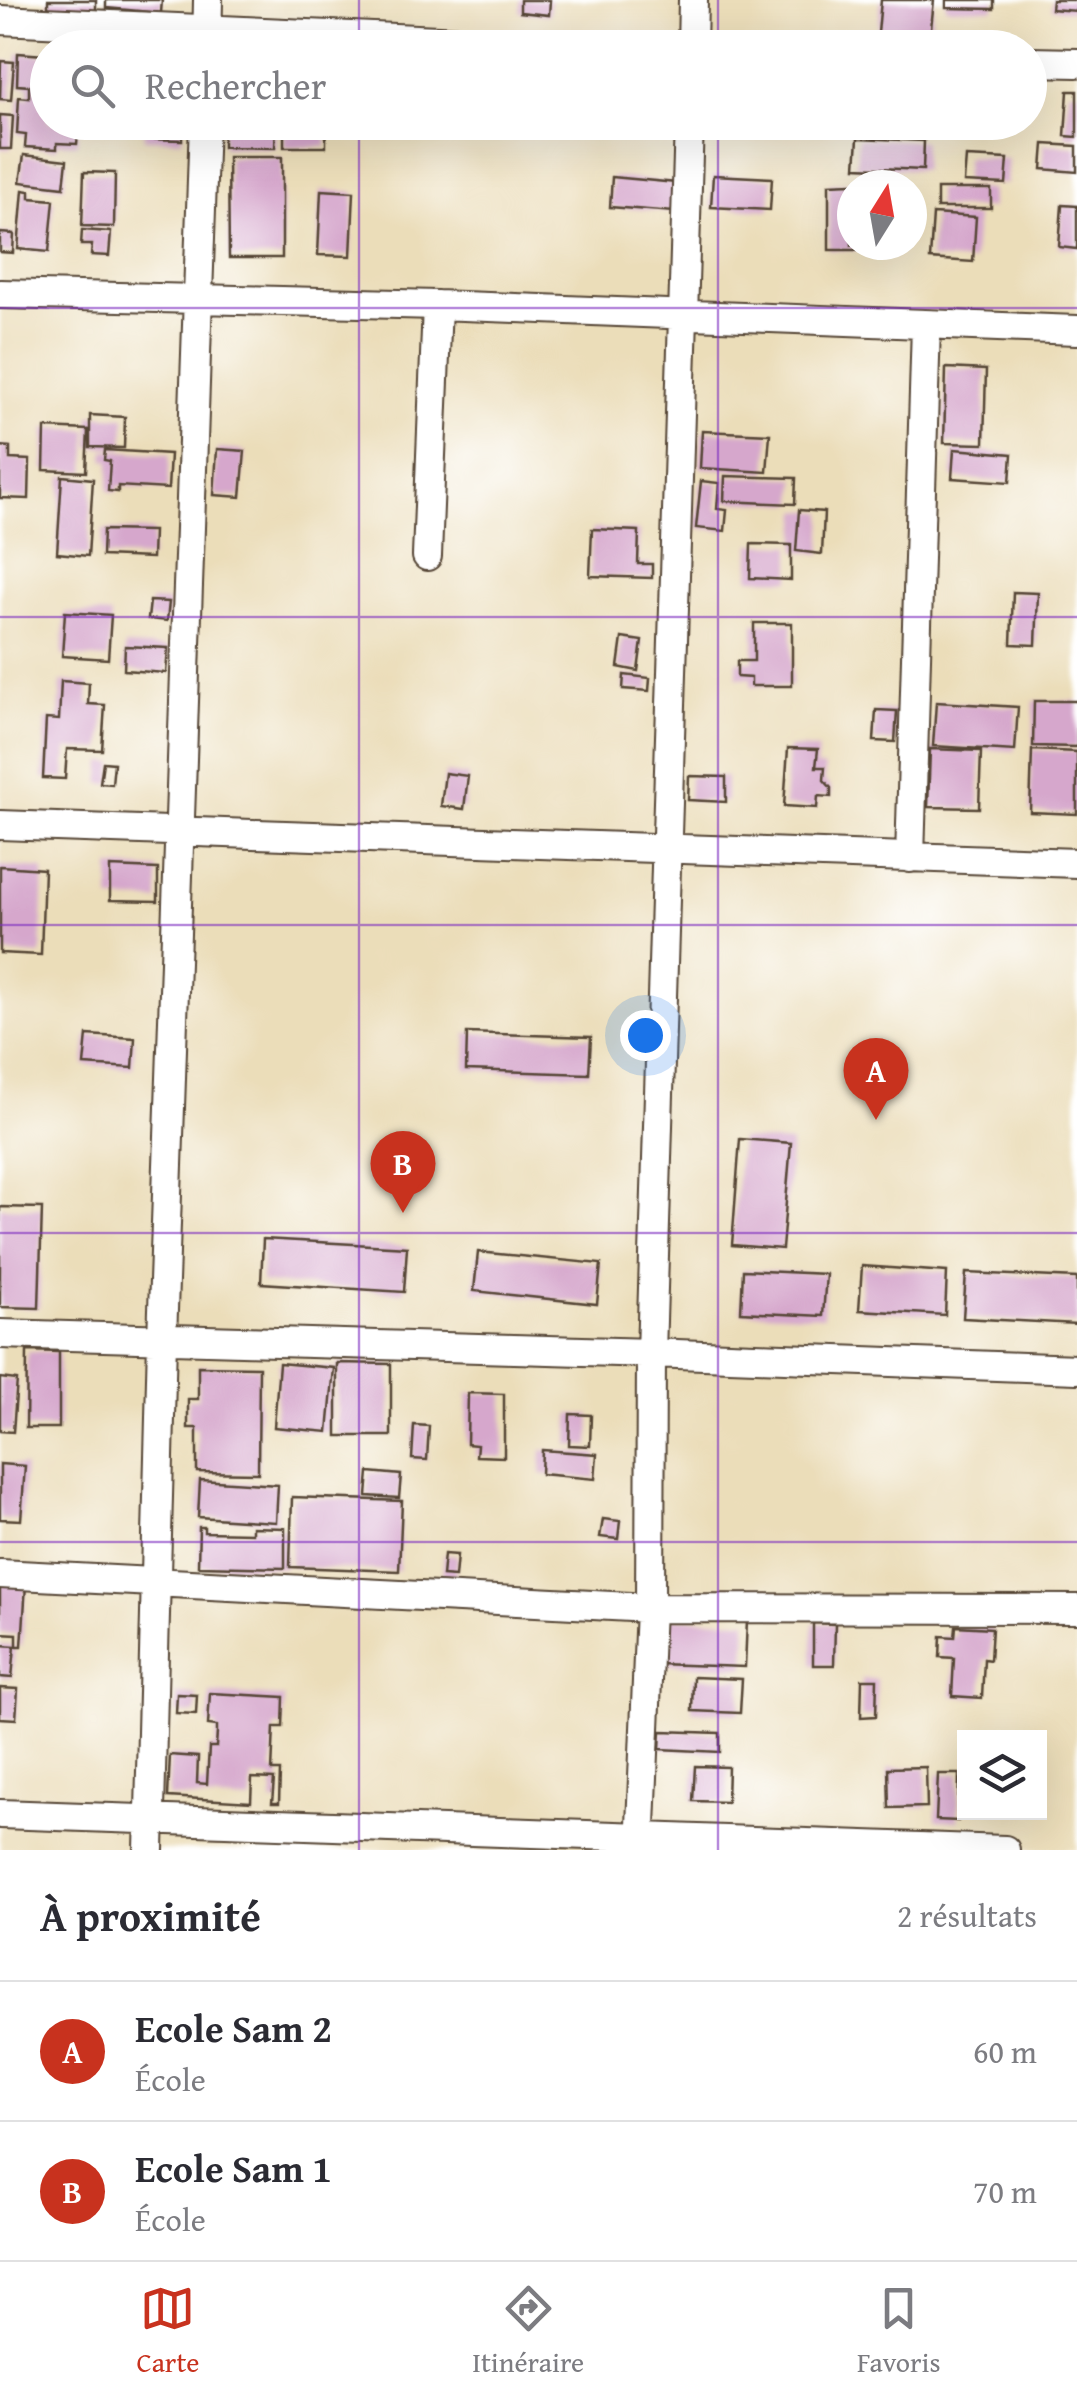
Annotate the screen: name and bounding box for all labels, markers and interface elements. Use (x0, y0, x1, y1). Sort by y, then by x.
search box (30, 30, 1047, 140)
text: Rechercher (145, 57, 326, 113)
icon: search (65, 58, 120, 113)
north arrow (837, 170, 927, 260)
your location (620, 1010, 671, 1061)
pin: A (844, 1038, 908, 1120)
pin: B (370, 1130, 436, 1213)
map controls (957, 1730, 1047, 1820)
button: layers (957, 1730, 1047, 1820)
text: À proximité (40, 1885, 261, 1946)
text: 2 résultats (897, 1892, 1037, 1939)
text: Ecole Sam 2 (135, 2000, 332, 2056)
text: A (62, 2028, 83, 2075)
text: 60 m (973, 2028, 1037, 2075)
text: École (135, 2056, 206, 2103)
text: Ecole Sam 1 (135, 2140, 332, 2196)
text: B (63, 2168, 82, 2215)
text: 70 m (973, 2168, 1037, 2215)
text: École (135, 2196, 206, 2243)
tab: Carte (136, 2281, 199, 2382)
tab: Itinéraire (472, 2281, 584, 2382)
tab: Favoris (857, 2281, 941, 2382)

